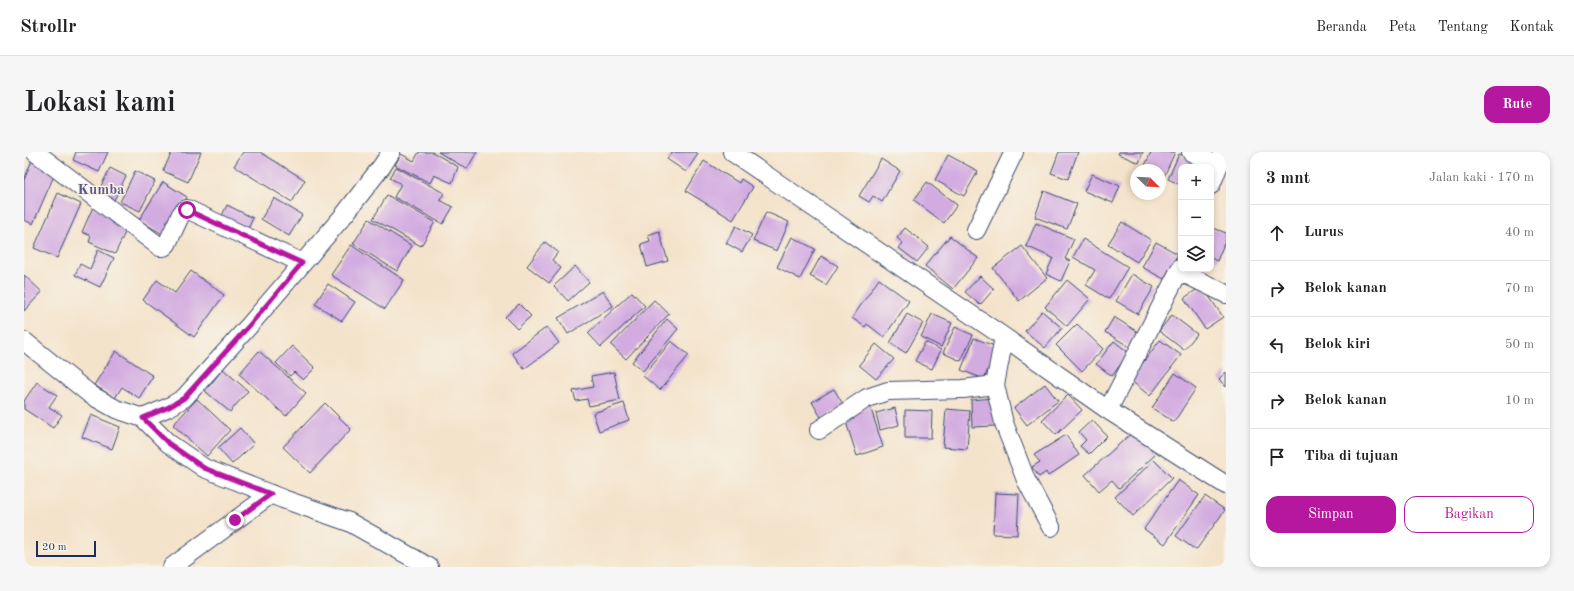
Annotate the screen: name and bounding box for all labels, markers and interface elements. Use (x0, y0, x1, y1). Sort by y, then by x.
text: Strollr (20, 18, 76, 37)
text: Beranda (1316, 20, 1367, 34)
text: Peta (1389, 20, 1416, 34)
text: Tentang (1438, 20, 1488, 34)
text: Kontak (1510, 20, 1554, 34)
button: Rute (1484, 86, 1550, 123)
text: Lokasi kami (24, 90, 176, 118)
north arrow (1130, 164, 1166, 200)
map controls (1178, 164, 1214, 272)
button: + (1178, 164, 1214, 200)
text: 3 mnt (1266, 170, 1310, 187)
text: Jalan kaki · 170 m (1429, 171, 1534, 184)
district label: Kumba (77, 183, 125, 198)
button: − (1178, 200, 1214, 236)
route start (178, 201, 196, 219)
icon: ahead (1266, 222, 1288, 244)
text: Lurus (1304, 225, 1344, 240)
text: 40 m (1505, 226, 1534, 239)
button: layers (1178, 236, 1214, 272)
icon: right (1266, 278, 1288, 300)
text: Belok kanan (1304, 281, 1387, 296)
text: 70 m (1505, 282, 1534, 295)
icon: left (1266, 334, 1288, 356)
text: Belok kiri (1304, 337, 1370, 352)
text: 50 m (1505, 338, 1534, 351)
icon: right (1266, 390, 1288, 412)
text: Belok kanan (1304, 393, 1387, 408)
text: 10 m (1505, 394, 1534, 407)
icon: arrive (1266, 446, 1288, 468)
text: Tiba di tujuan (1304, 449, 1398, 464)
button: Simpan (1266, 496, 1396, 533)
button: Bagikan (1404, 496, 1534, 533)
route end (226, 511, 244, 529)
scale bar (36, 539, 96, 558)
text: 20 m (42, 542, 67, 553)

